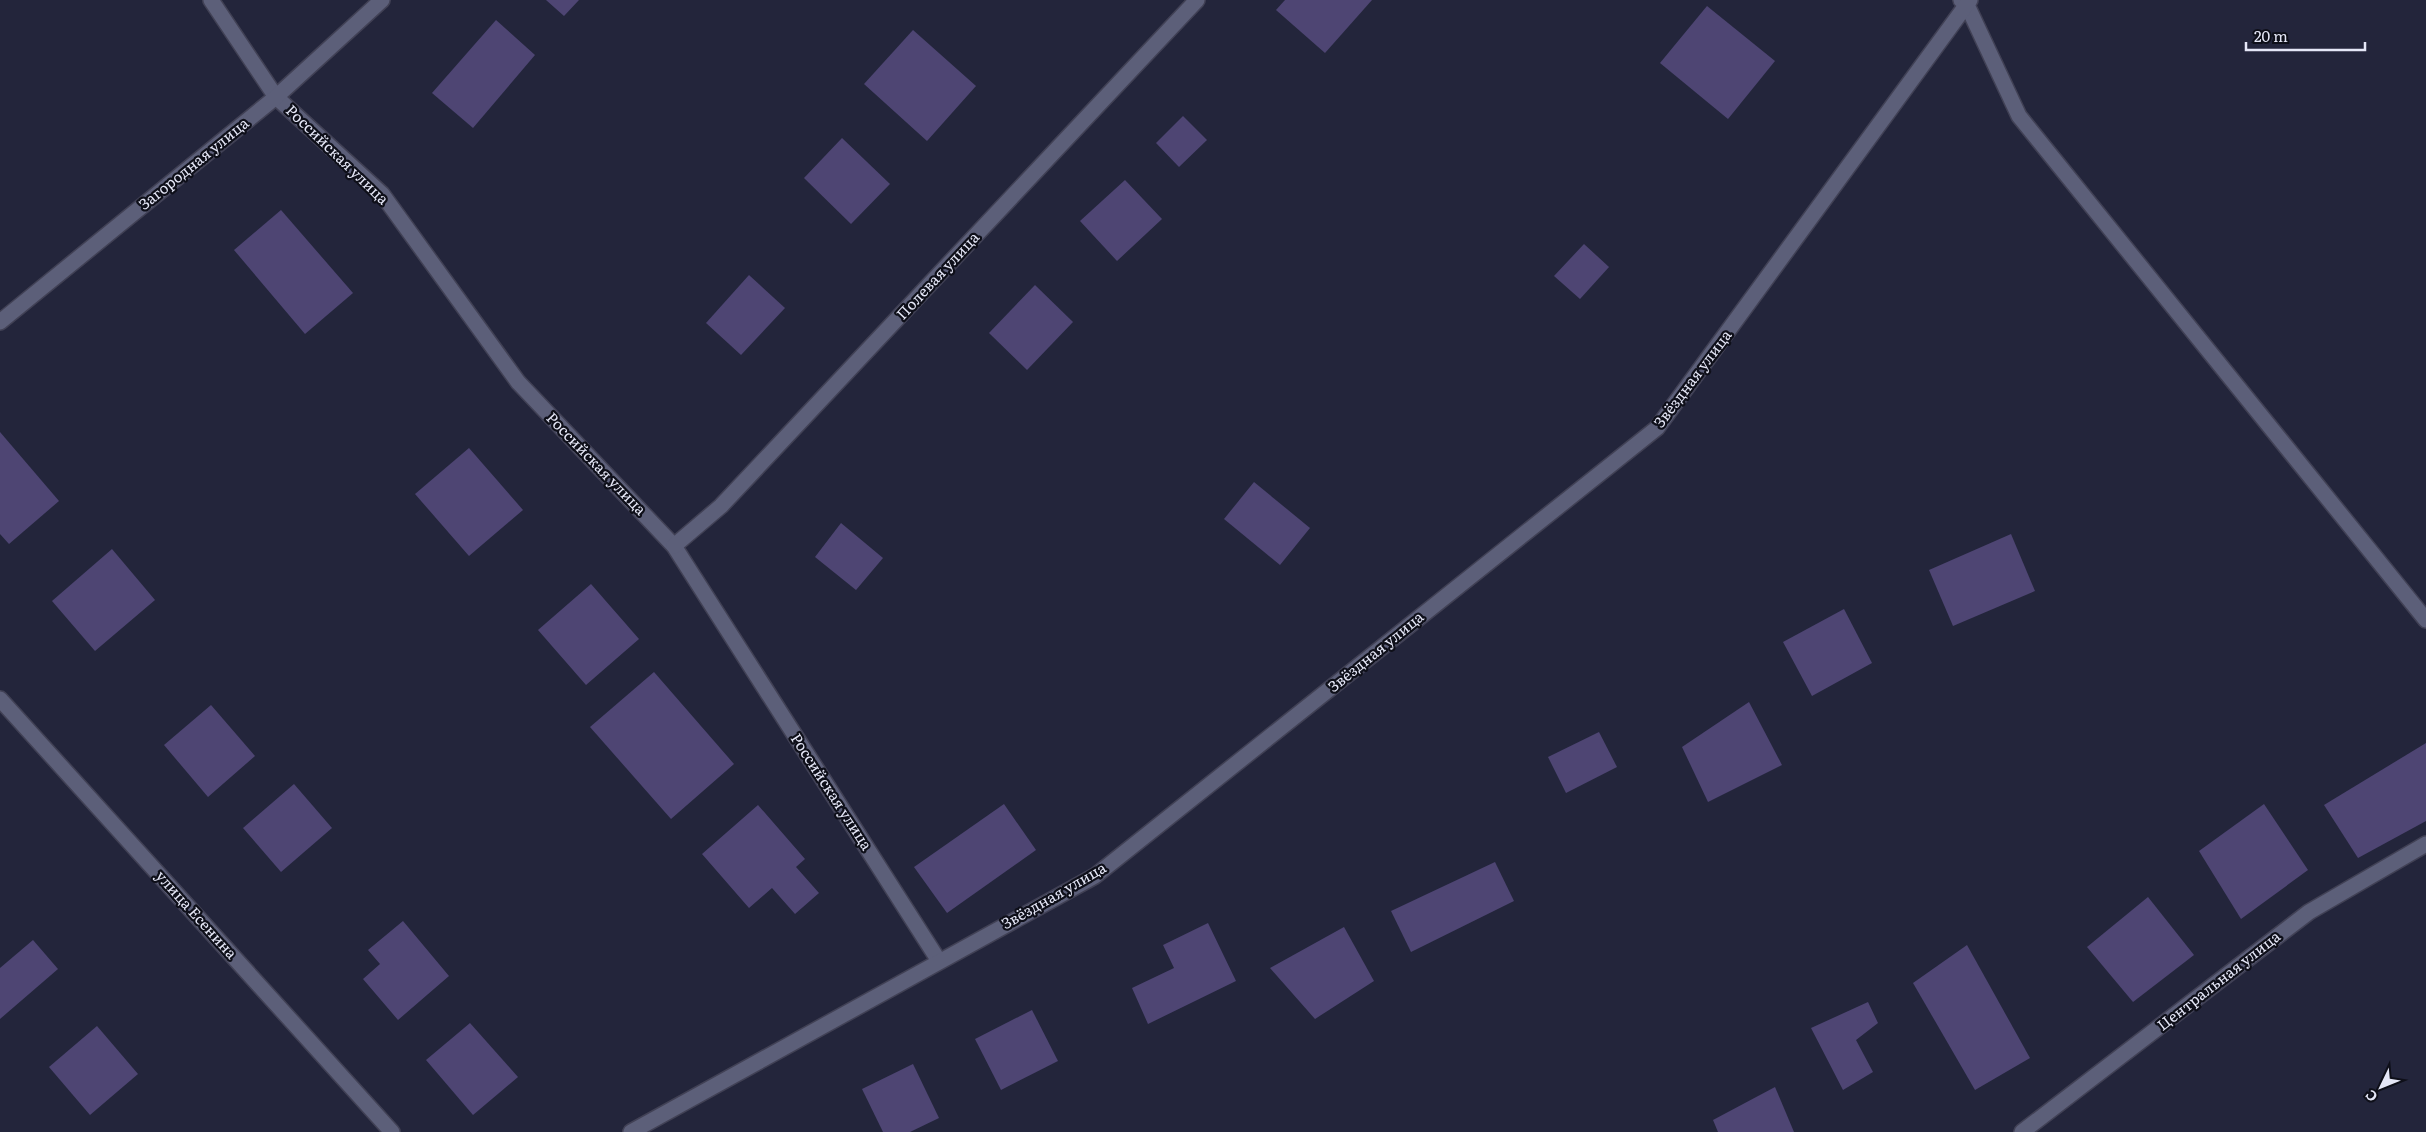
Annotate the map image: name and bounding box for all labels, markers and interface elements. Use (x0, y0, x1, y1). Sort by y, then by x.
scale bar (2246, 20, 2365, 52)
text: 20 m (2254, 24, 2288, 47)
street label: Российская улица (281, 99, 395, 210)
street label: Загородная улица (133, 111, 254, 215)
street label: Полевая улица (890, 225, 984, 324)
street label: Звёздная улица (1647, 323, 1737, 432)
street label: Российская улица (542, 406, 653, 520)
street label: Звёздная улица (1322, 604, 1429, 697)
street label: Российская улица (786, 728, 879, 855)
street label: Звёздная улица (997, 855, 1111, 934)
street label: улица Есенина (151, 865, 244, 964)
street label: Центральная улица (2152, 924, 2285, 1035)
north arrow (2356, 1062, 2406, 1112)
text: С (2360, 1086, 2381, 1107)

